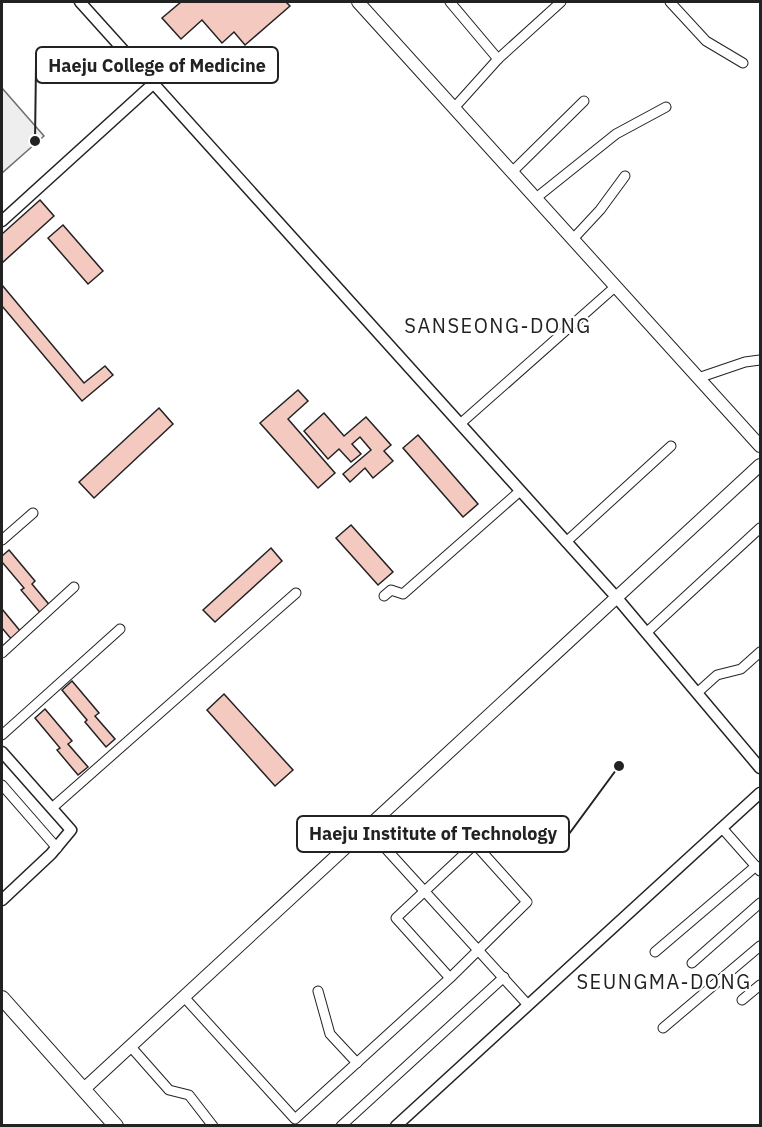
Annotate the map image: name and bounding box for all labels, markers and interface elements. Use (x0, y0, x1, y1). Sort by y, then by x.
callout: Haeju College of Medicine (36, 47, 278, 83)
text: Haeju College of Medicine (48, 54, 266, 77)
district label: SANSEONG-DONG (404, 312, 592, 339)
callout: Haeju Institute of Technology (297, 816, 569, 852)
text: Haeju Institute of Technology (309, 822, 557, 845)
district label: SEUNGMA-DONG (576, 968, 752, 995)

